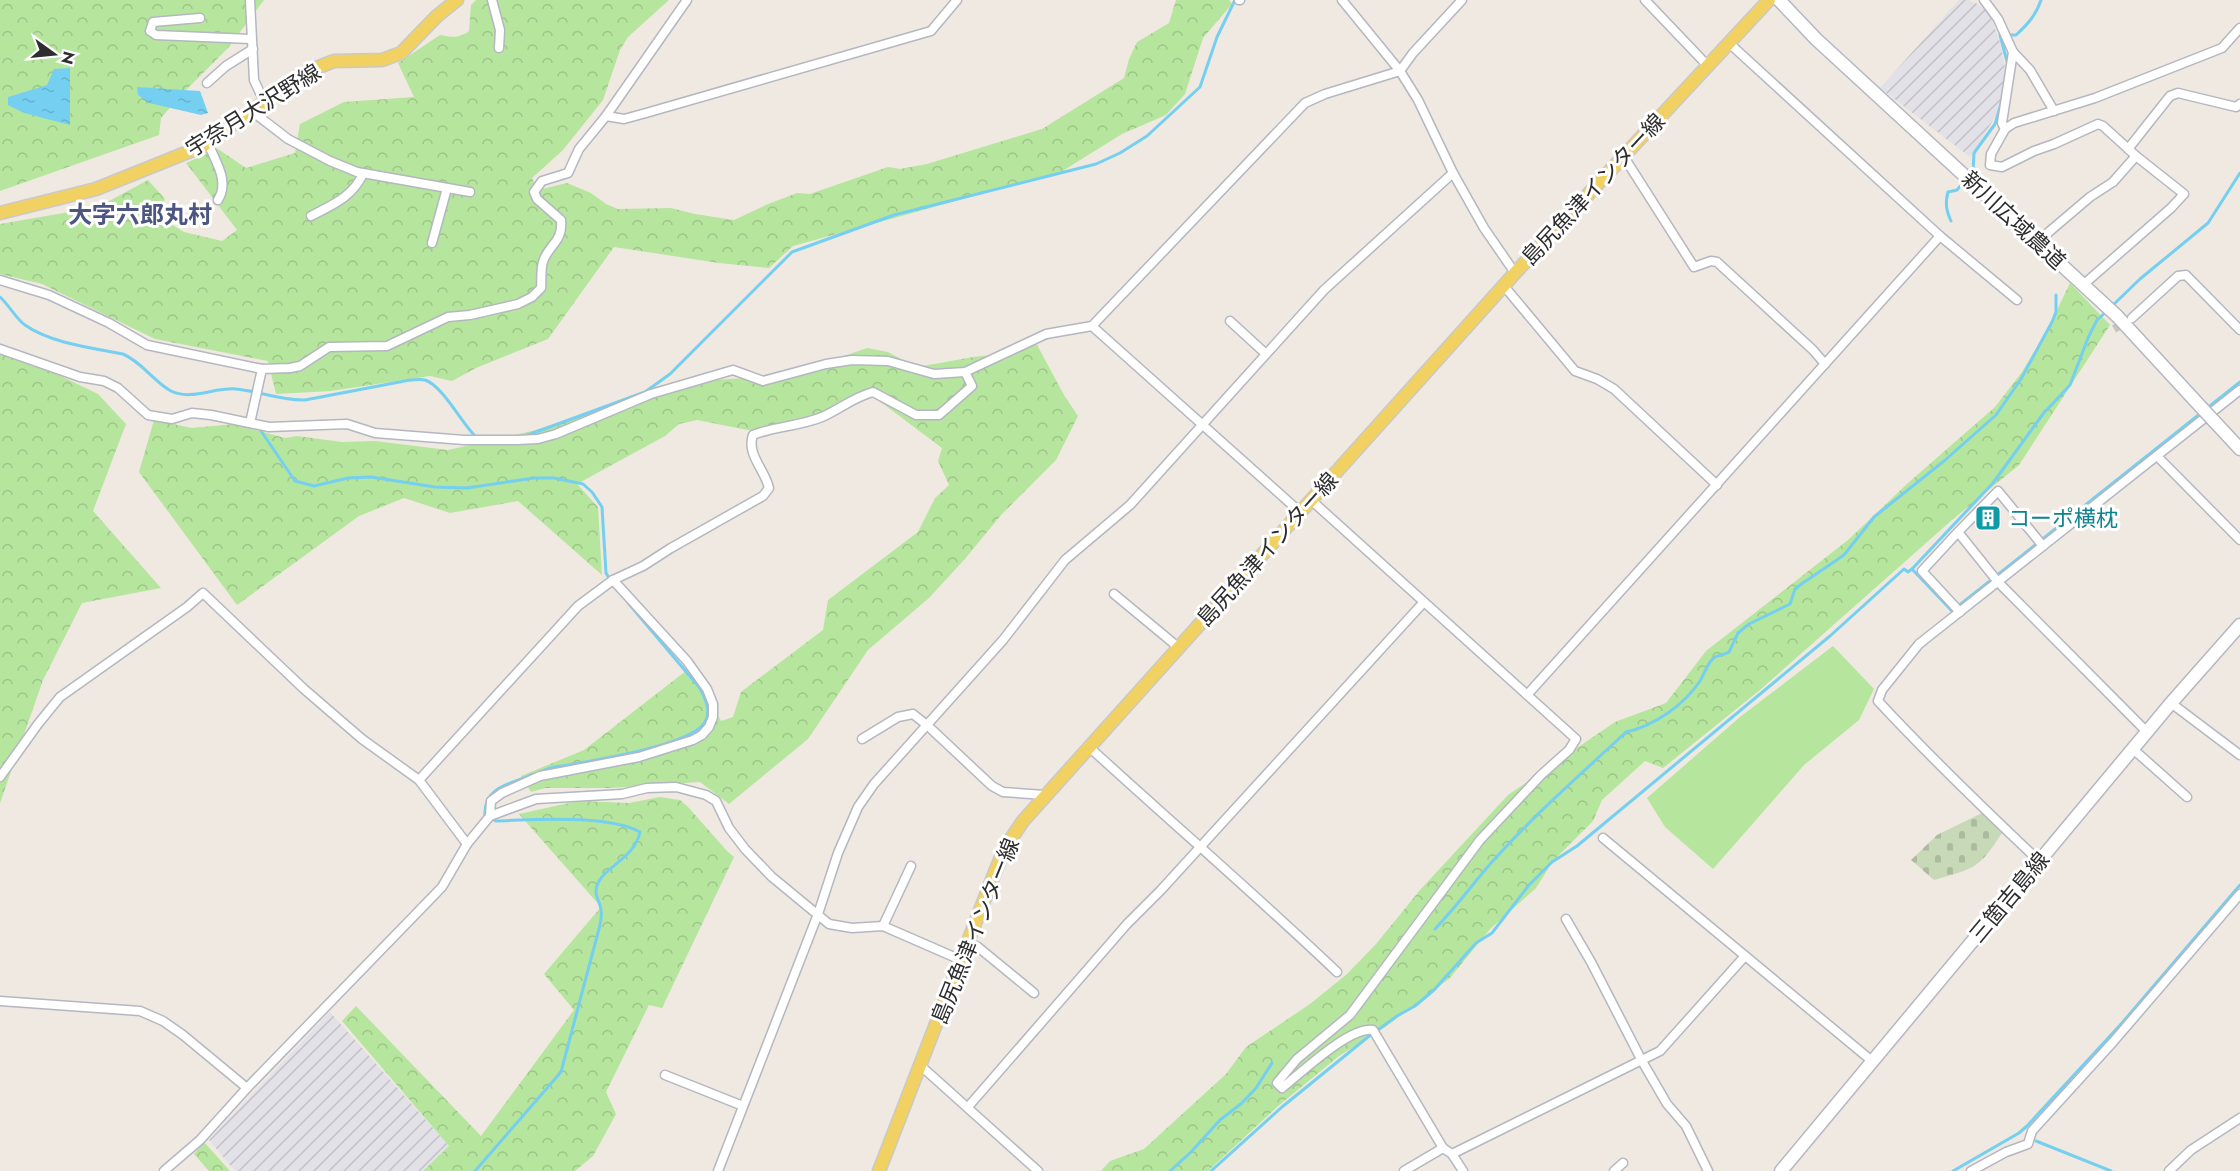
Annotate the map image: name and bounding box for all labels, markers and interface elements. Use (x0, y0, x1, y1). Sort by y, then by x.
north arrow (24, 24, 84, 84)
text: N (55, 49, 81, 67)
street label: 宇奈月大沢野線 (179, 56, 327, 164)
street label: 島尻魚津インター線 (1514, 106, 1672, 272)
street label: 新川広域農道 (1955, 163, 2073, 277)
district label: 大字六郎丸村 (68, 197, 212, 232)
street label: 島尻魚津インター線 (1189, 465, 1345, 633)
place label: コーポ横枕 (2008, 502, 2118, 534)
building icon: コーポ横枕 (1973, 503, 2003, 533)
street label: 島尻魚津インター線 (923, 833, 1027, 1029)
street label: 三箇吉島線 (1961, 845, 2057, 949)

